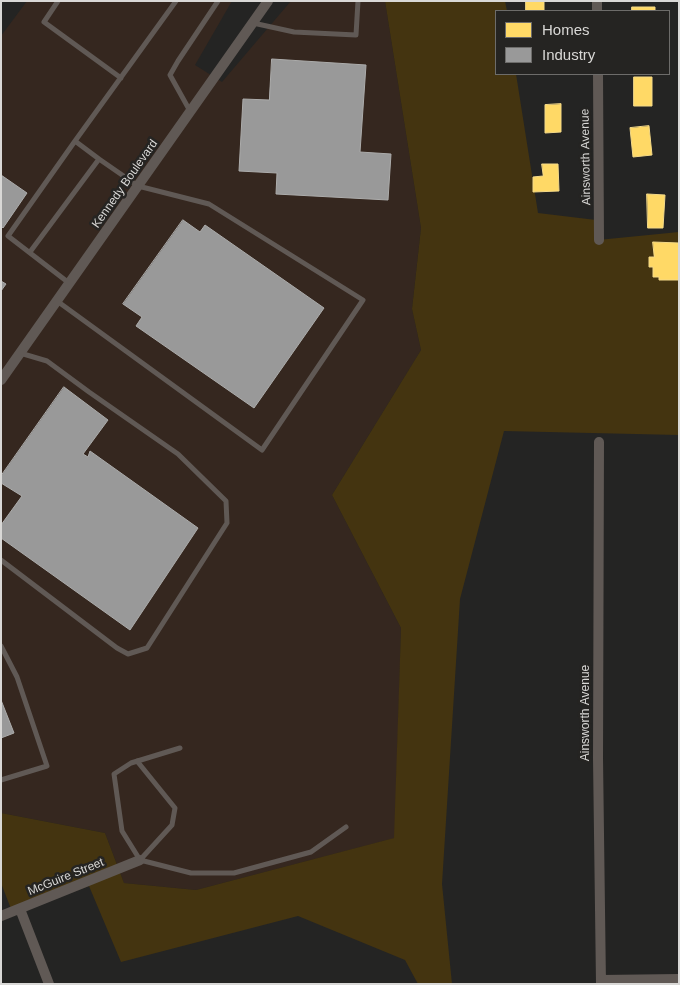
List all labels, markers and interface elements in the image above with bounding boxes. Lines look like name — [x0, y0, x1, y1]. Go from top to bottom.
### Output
legend — [495, 10, 670, 75]
text: Homes — [542, 21, 590, 38]
text: Industry — [542, 46, 595, 63]
street label: Ainsworth Avenue — [578, 109, 594, 205]
street label: Kennedy Boulevard — [89, 137, 161, 231]
street label: Ainsworth Avenue — [579, 665, 593, 761]
street label: McGuire Street — [26, 855, 106, 899]

